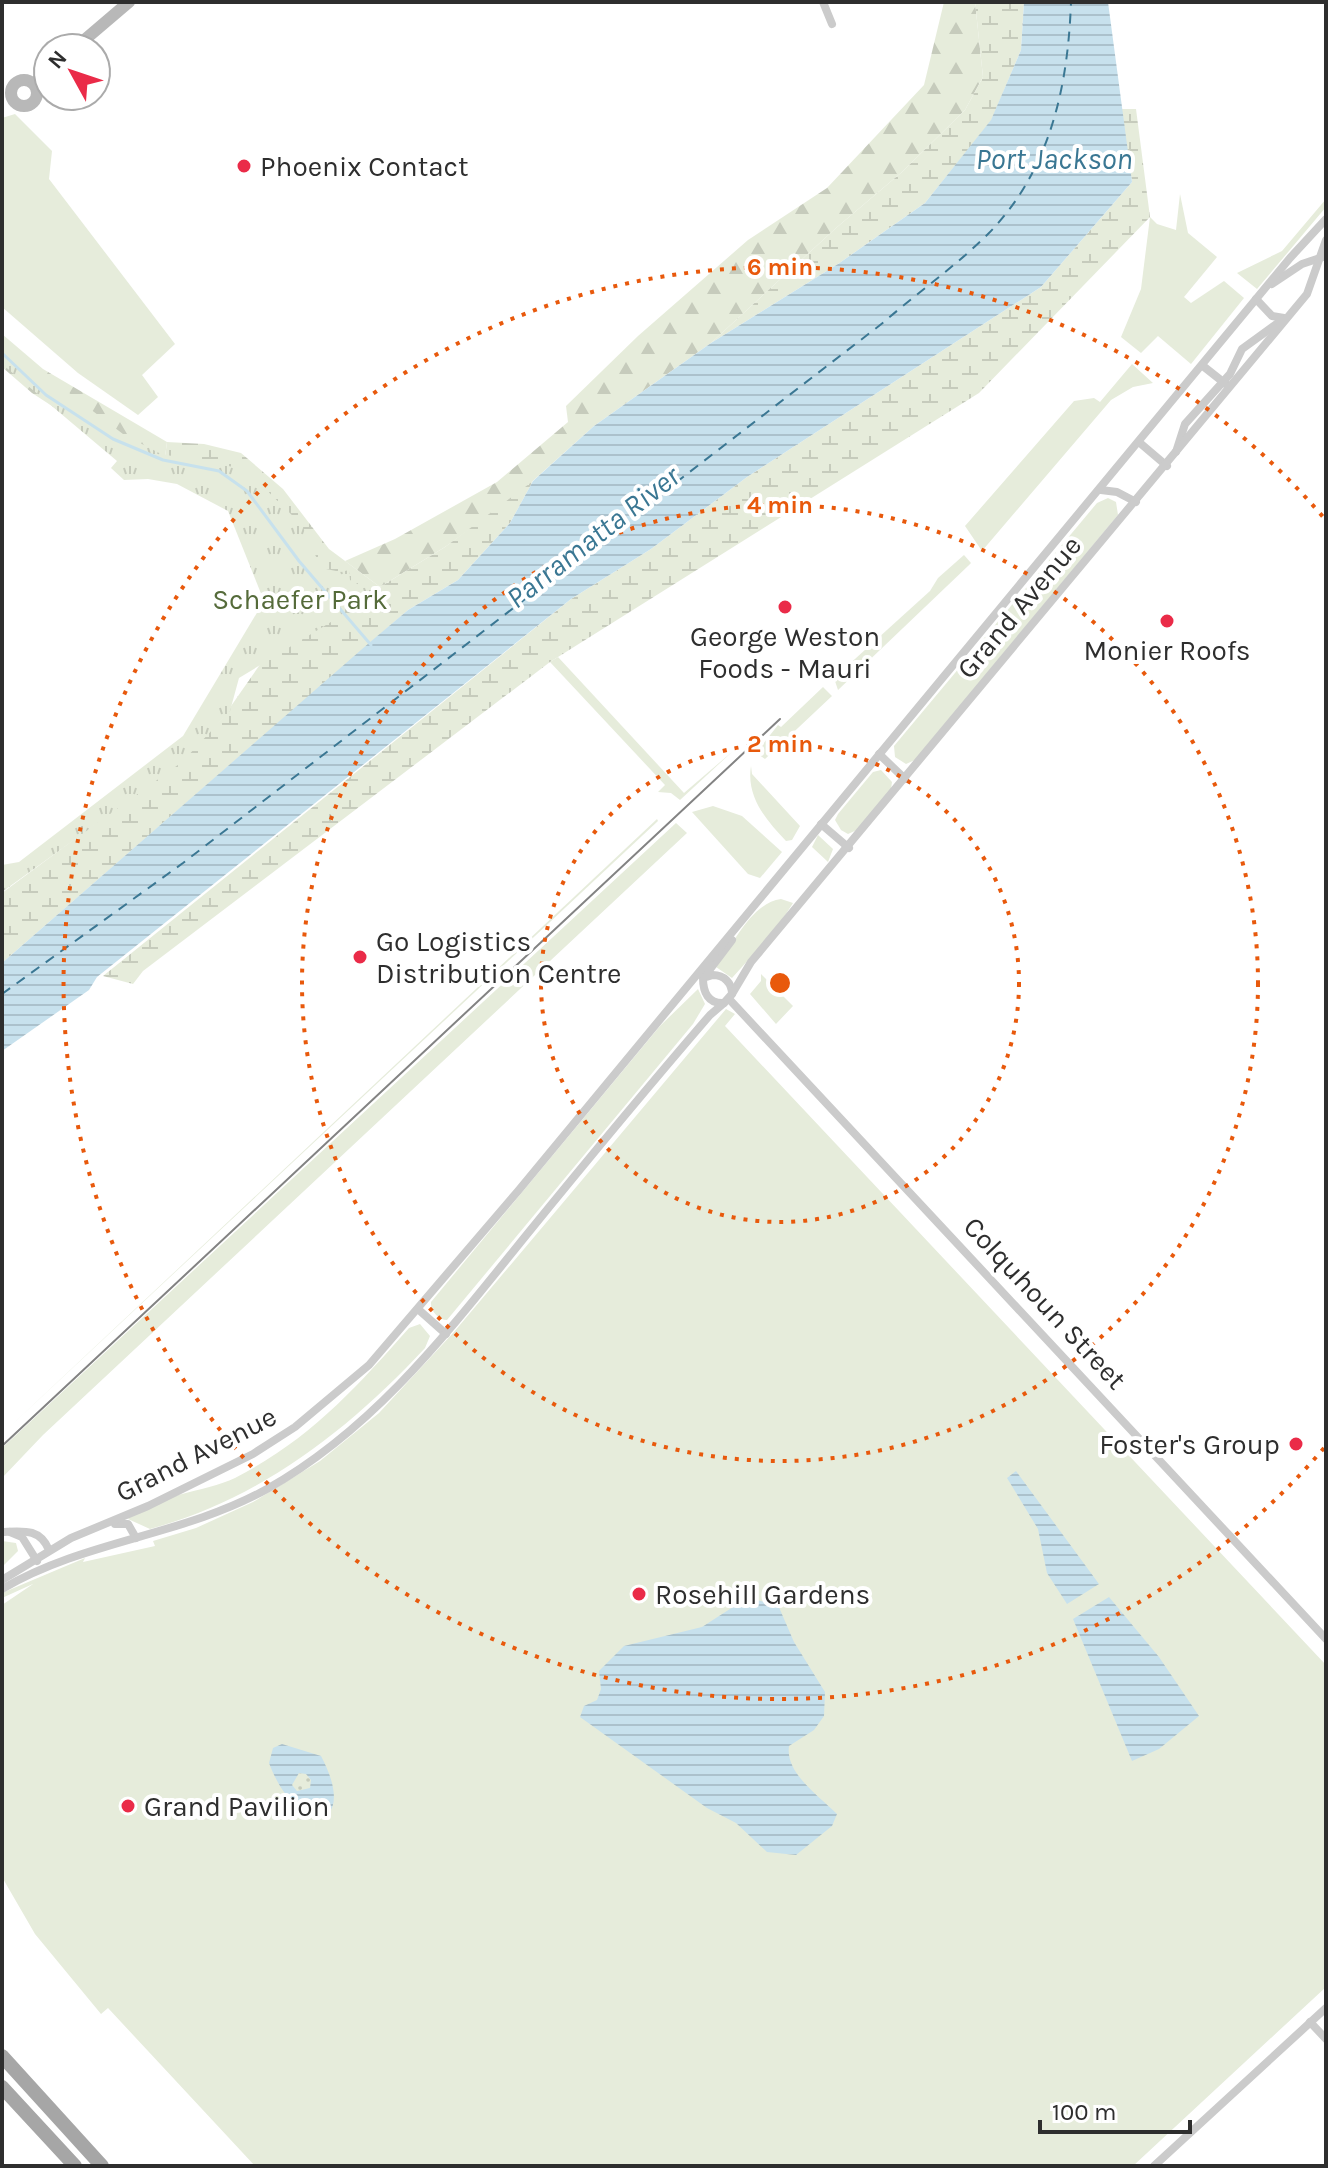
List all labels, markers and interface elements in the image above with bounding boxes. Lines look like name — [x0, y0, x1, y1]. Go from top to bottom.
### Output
north arrow — [32, 32, 112, 112]
text: N — [42, 45, 72, 74]
water label: Port Jackson — [976, 141, 1132, 177]
place label: Phoenix Contact — [260, 150, 469, 183]
marker: Phoenix Contact — [235, 157, 253, 175]
text: 6 min — [747, 253, 813, 281]
water label: Parramatta River — [499, 457, 688, 616]
text: 4 min — [747, 491, 813, 519]
street label: Grand Avenue — [950, 529, 1088, 685]
park label: Schaefer Park — [212, 583, 388, 616]
marker: George Weston Foods - Mauri — [776, 598, 794, 616]
marker: Monier Roofs — [1158, 612, 1176, 630]
place label: George Weston Foods - Mauri — [690, 620, 880, 685]
place label: Monier Roofs — [1084, 634, 1250, 667]
text: 2 min — [747, 730, 813, 758]
place label: Go Logistics Distribution Centre — [376, 925, 621, 990]
marker: Go Logistics Distribution Centre — [351, 948, 369, 966]
centre of rings — [766, 969, 794, 997]
street label: Colquhoun Street — [957, 1210, 1133, 1396]
street label: Grand Avenue — [110, 1399, 282, 1509]
place label: Foster's Group — [1099, 1428, 1280, 1461]
marker: Foster's Group — [1287, 1435, 1305, 1453]
place label: Rosehill Gardens — [655, 1578, 870, 1611]
marker: Rosehill Gardens — [630, 1585, 648, 1603]
place label: Grand Pavilion — [144, 1790, 329, 1823]
marker: Grand Pavilion — [119, 1797, 137, 1815]
scale bar — [1040, 2084, 1190, 2134]
text: 100 m — [1052, 2098, 1117, 2126]

